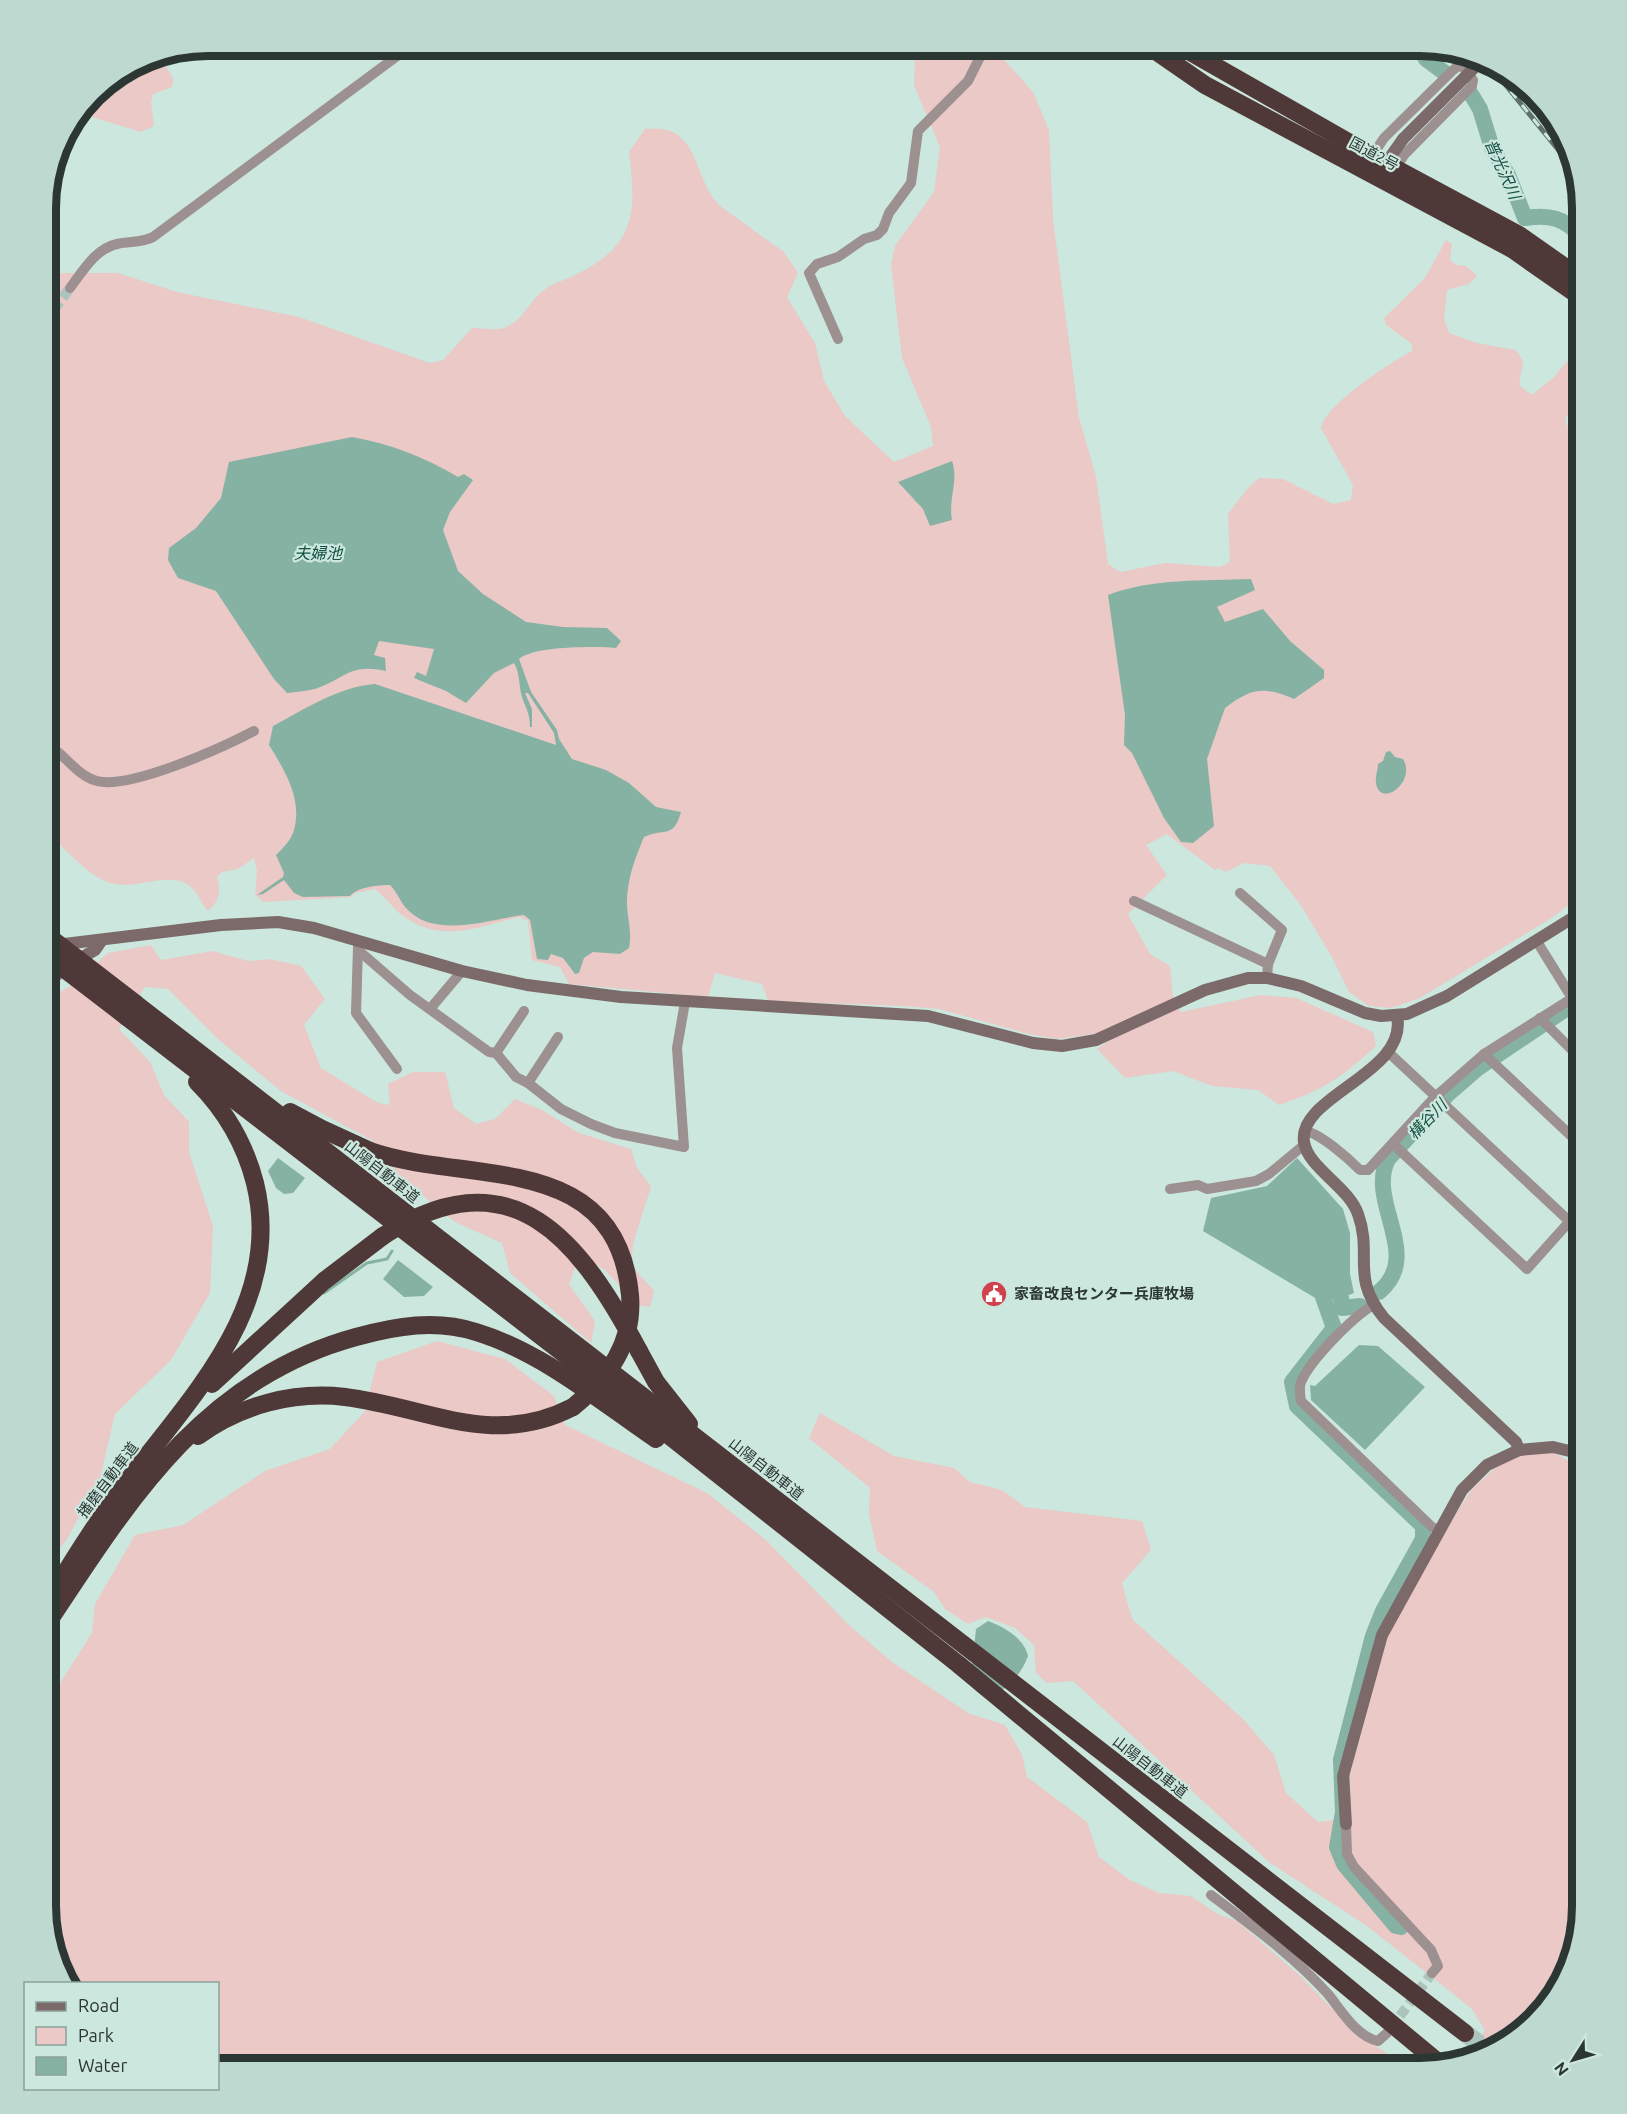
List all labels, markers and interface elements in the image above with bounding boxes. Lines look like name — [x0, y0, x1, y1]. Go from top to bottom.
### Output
street label: 国道2号 — [1347, 134, 1402, 174]
water label: 普光沢川 — [1482, 136, 1525, 204]
water label: 夫婦池 — [294, 544, 344, 562]
water label: 構谷川 — [1404, 1094, 1452, 1143]
street label: 山陽自動車道 — [342, 1137, 423, 1206]
public building icon: 家畜改良センター兵庫牧場 — [979, 1279, 1009, 1309]
place label: 家畜改良センター兵庫牧場 — [1014, 1285, 1194, 1302]
street label: 山陽自動車道 — [726, 1434, 807, 1503]
street label: 播磨自動車道 — [74, 1439, 141, 1521]
street label: 山陽自動車道 — [1110, 1732, 1191, 1801]
legend — [24, 1982, 219, 2090]
text: Road — [78, 1995, 120, 2015]
text: Park — [78, 2025, 114, 2045]
north arrow — [1543, 2030, 1603, 2090]
text: Water — [78, 2055, 128, 2075]
text: N — [1550, 2059, 1572, 2079]

